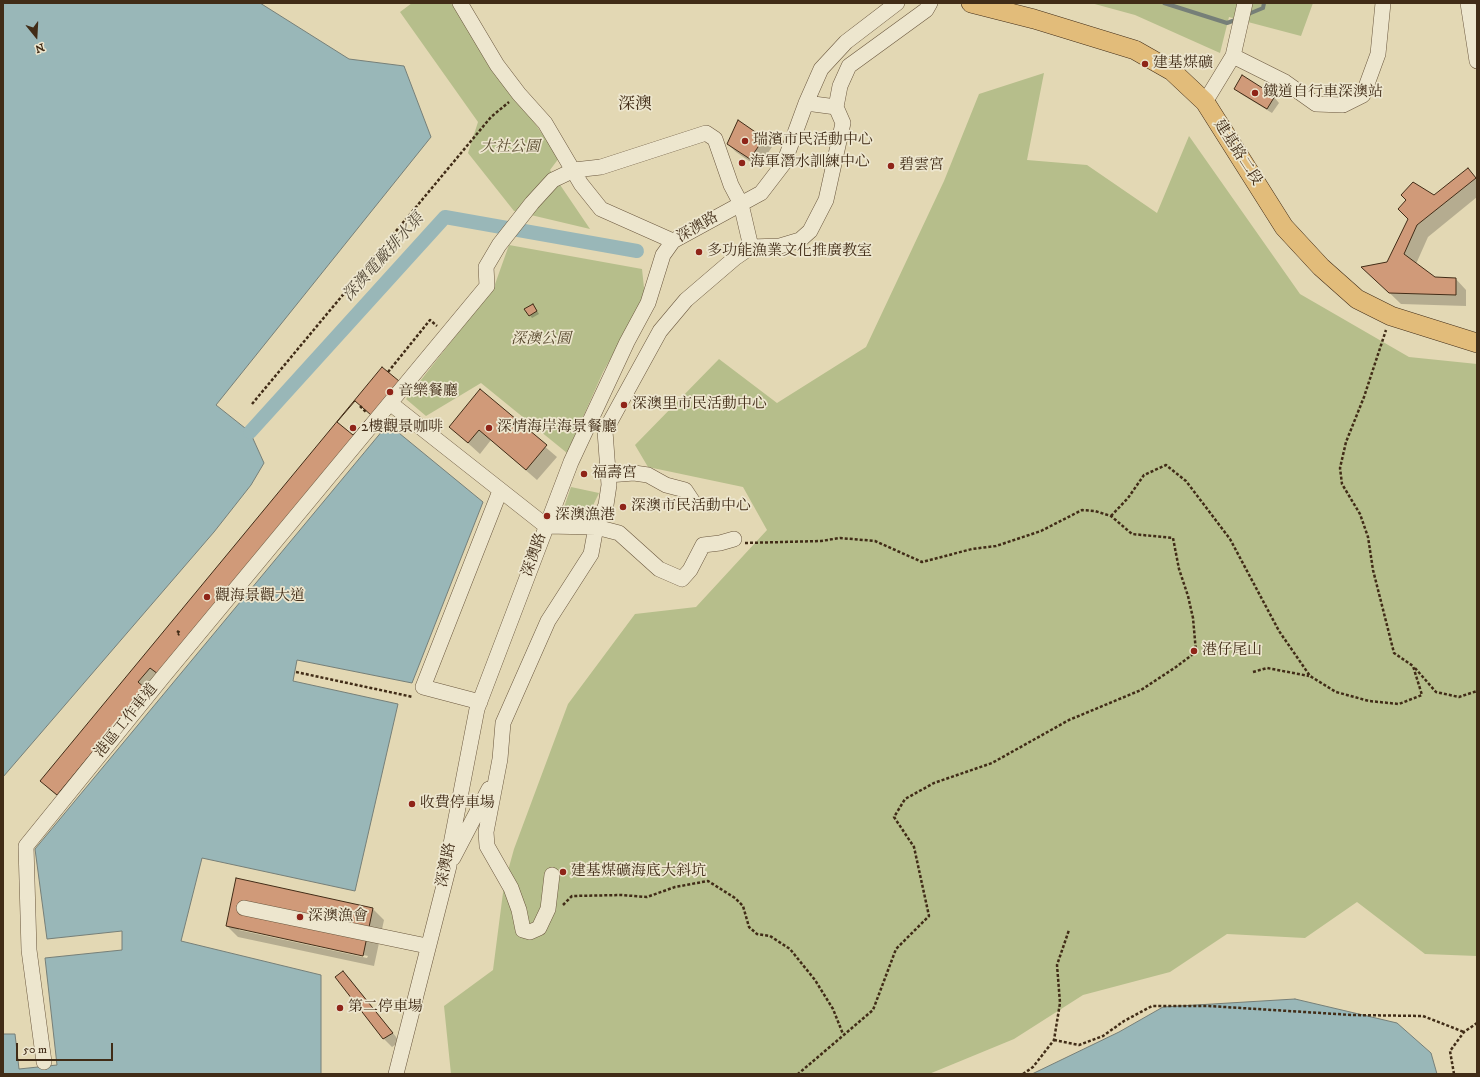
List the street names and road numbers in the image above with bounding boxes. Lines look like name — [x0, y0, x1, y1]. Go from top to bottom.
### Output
street label: 建基路二段 — [1209, 117, 1265, 189]
street label: 深澳路 — [674, 209, 722, 247]
street label: 深澳路 — [519, 531, 551, 579]
street label: 港區工作車道 — [92, 680, 162, 762]
street label: 深澳路 — [434, 841, 460, 889]

